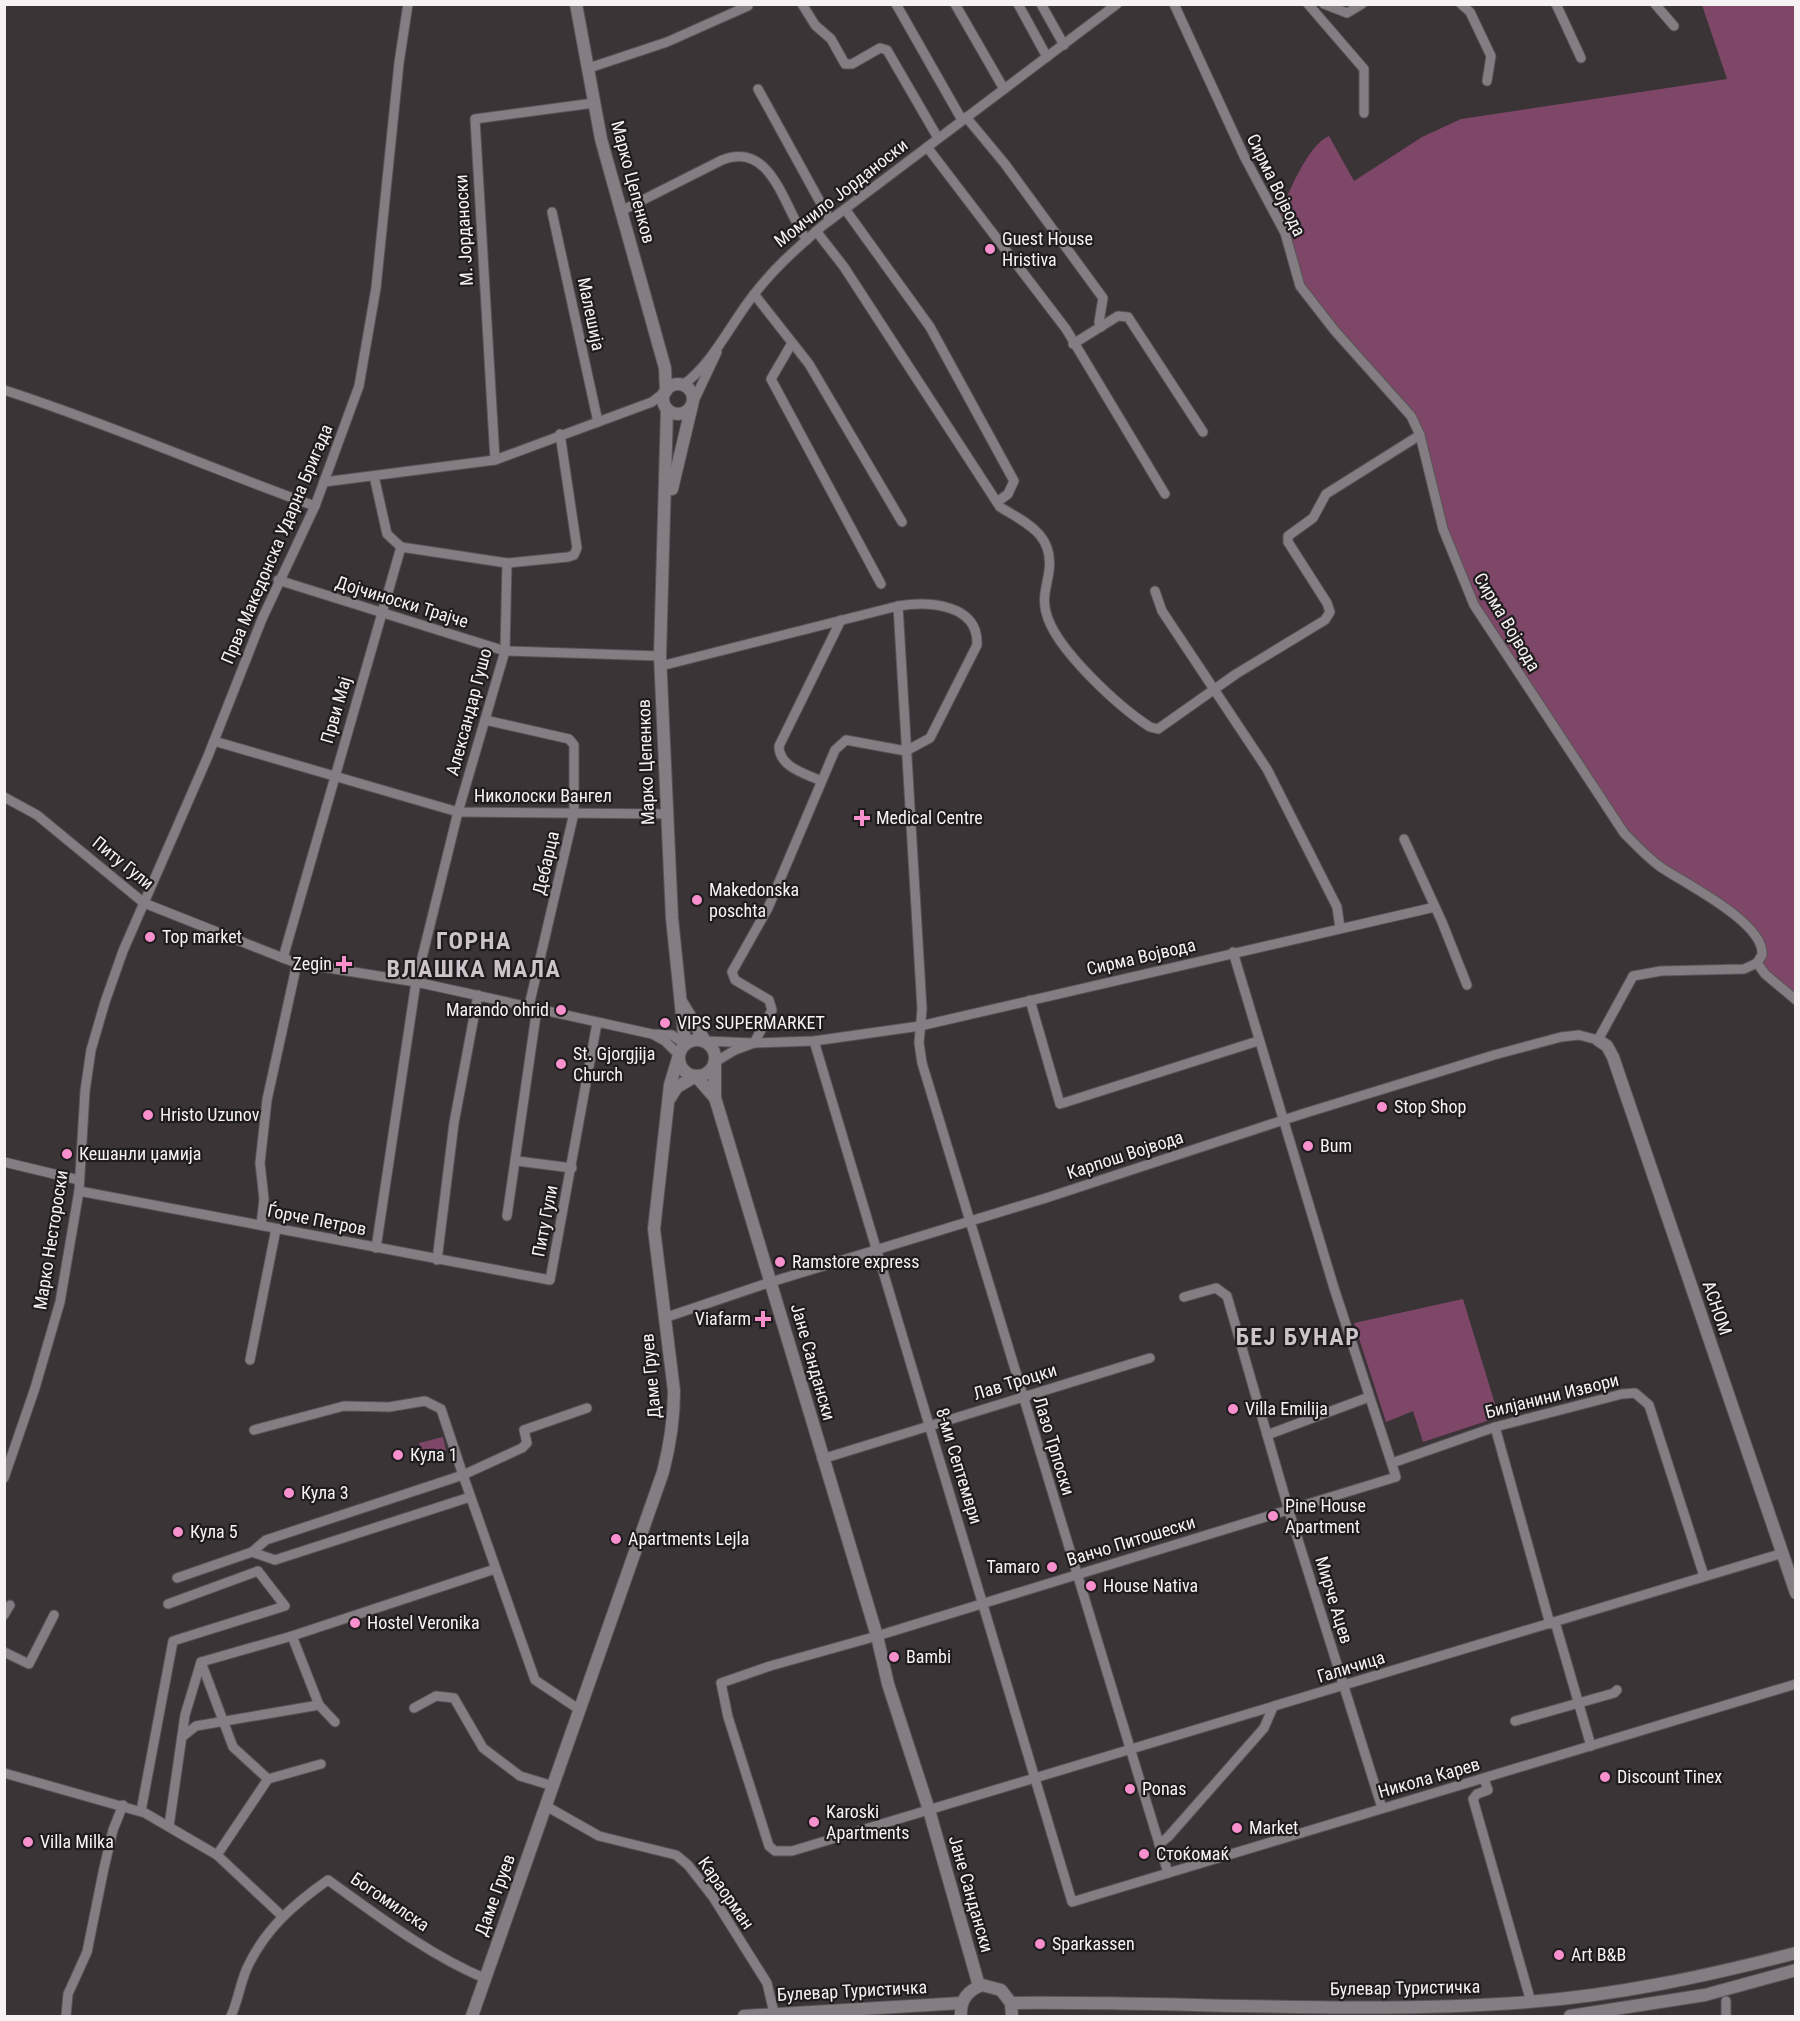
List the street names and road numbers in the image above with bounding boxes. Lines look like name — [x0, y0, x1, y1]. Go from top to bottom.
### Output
street label: Марко Цепенков — [607, 118, 660, 245]
street label: Сирма Војвода — [1243, 130, 1310, 239]
street label: Момчило Јорданоски — [770, 134, 912, 251]
street label: М. Јорданоски — [450, 174, 477, 286]
street label: Малешија — [573, 275, 609, 352]
street label: Прва Македонска Ударна Бригада — [216, 421, 337, 667]
street label: Сирма Војвода — [1470, 569, 1545, 675]
street label: Дојчиноски Трајче — [333, 571, 471, 632]
street label: Александар Гушо — [441, 646, 496, 778]
street label: Први Мај — [316, 674, 355, 746]
street label: Марко Цепенков — [633, 699, 658, 825]
street label: Николоски Вангел — [474, 785, 612, 806]
street label: Дебарца — [528, 829, 563, 897]
street label: Питу Гули — [88, 832, 158, 894]
street label: Сирма Војвода — [1084, 934, 1197, 979]
street label: Карпош Војвода — [1064, 1126, 1186, 1183]
street label: Марко Нестороски — [29, 1169, 72, 1311]
street label: Питу Гули — [527, 1183, 562, 1259]
street label: Ѓорче Петров — [266, 1200, 368, 1239]
street label: АСНОМ — [1698, 1278, 1737, 1338]
street label: Јане Сандански — [787, 1301, 840, 1423]
street label: Даме Груев — [636, 1333, 665, 1419]
street label: Лав Троцки — [971, 1359, 1059, 1404]
street label: Билјанини Извори — [1483, 1369, 1621, 1422]
street label: Лазо Трпоски — [1029, 1394, 1079, 1498]
street label: 8-ми Септември — [932, 1405, 987, 1526]
street label: Ванчо Питошески — [1064, 1511, 1198, 1570]
street label: Мирче Ацев — [1311, 1554, 1358, 1646]
street label: Галичица — [1314, 1646, 1387, 1687]
street label: Никола Карев — [1376, 1753, 1482, 1802]
street label: Јане Сандански — [945, 1833, 998, 1955]
street label: Даме Груев — [470, 1851, 519, 1939]
street label: Караорман — [694, 1852, 759, 1933]
street label: Богомилска — [347, 1868, 433, 1935]
street label: Булевар Туристичка — [776, 1976, 928, 2005]
street label: Булевар Туристичка — [1330, 1976, 1480, 1999]

